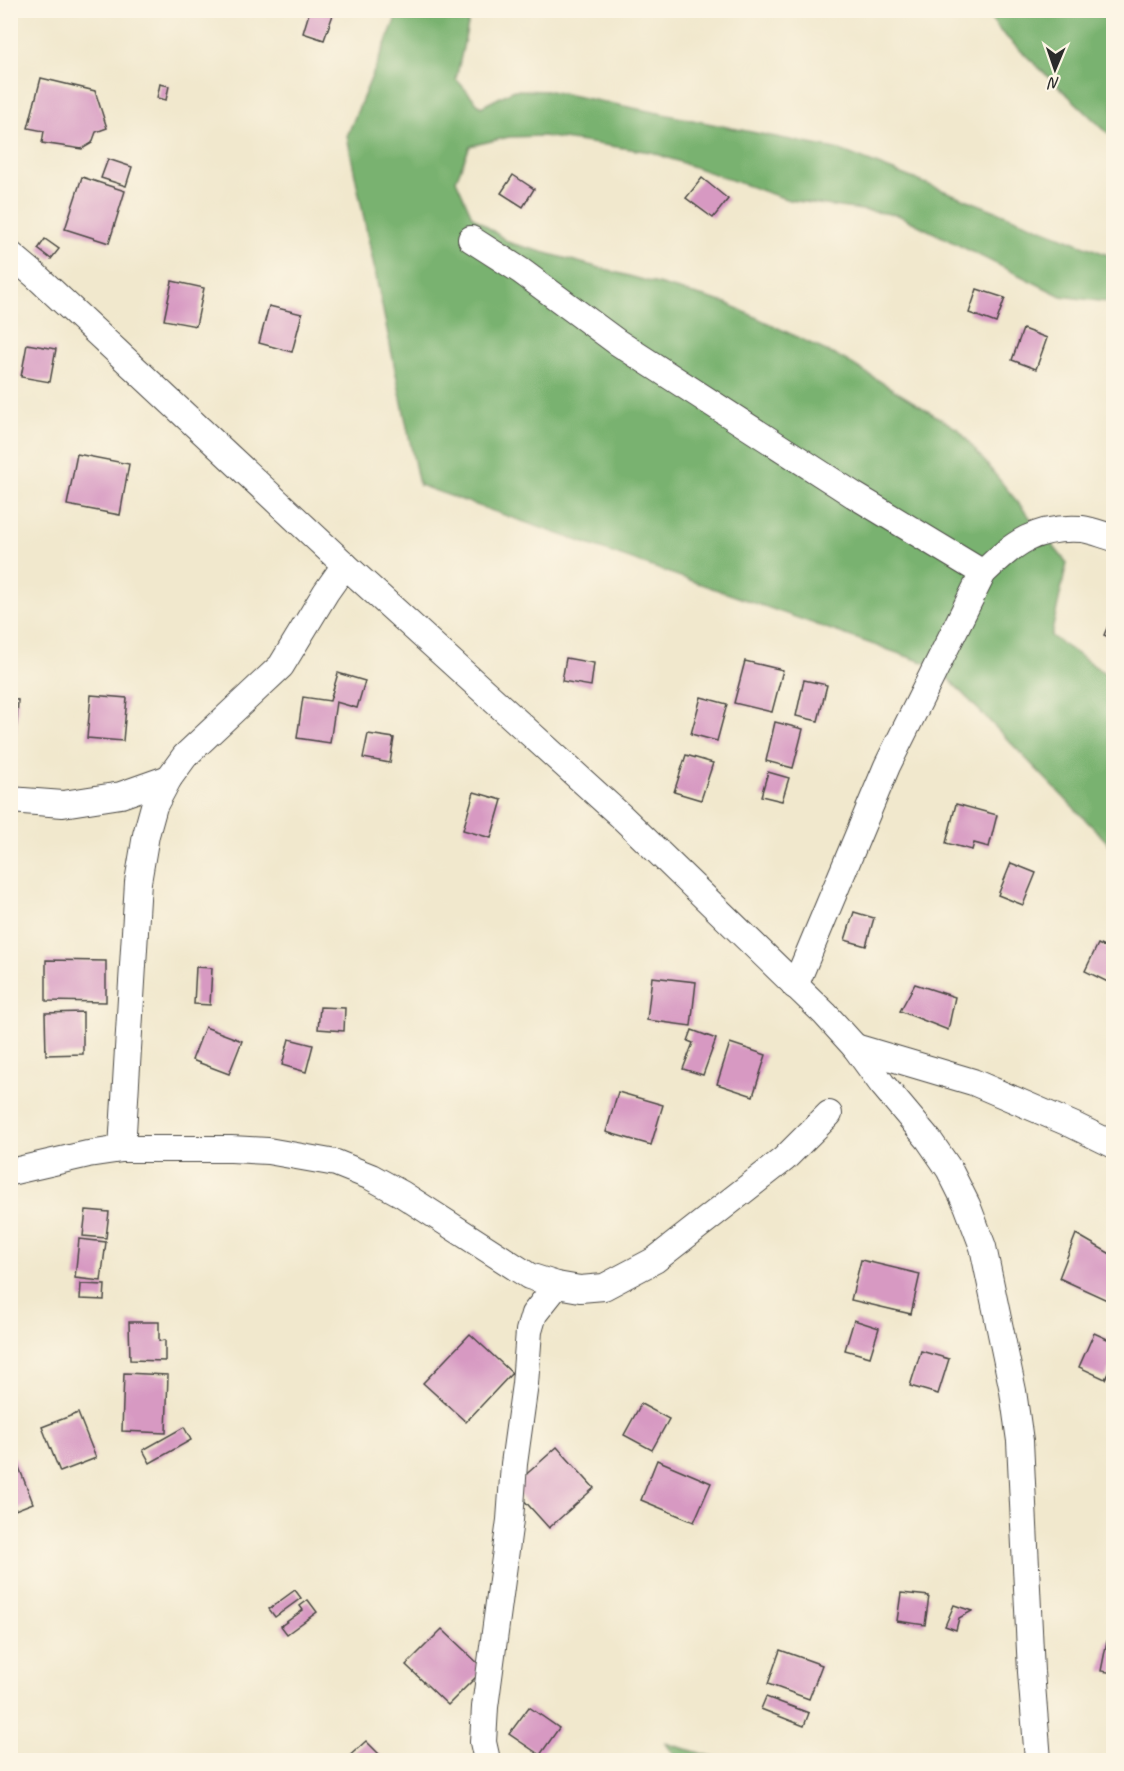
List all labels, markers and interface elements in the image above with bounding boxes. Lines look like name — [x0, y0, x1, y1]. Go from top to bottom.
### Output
north arrow — [1025, 39, 1085, 99]
text: N — [1046, 73, 1060, 93]

